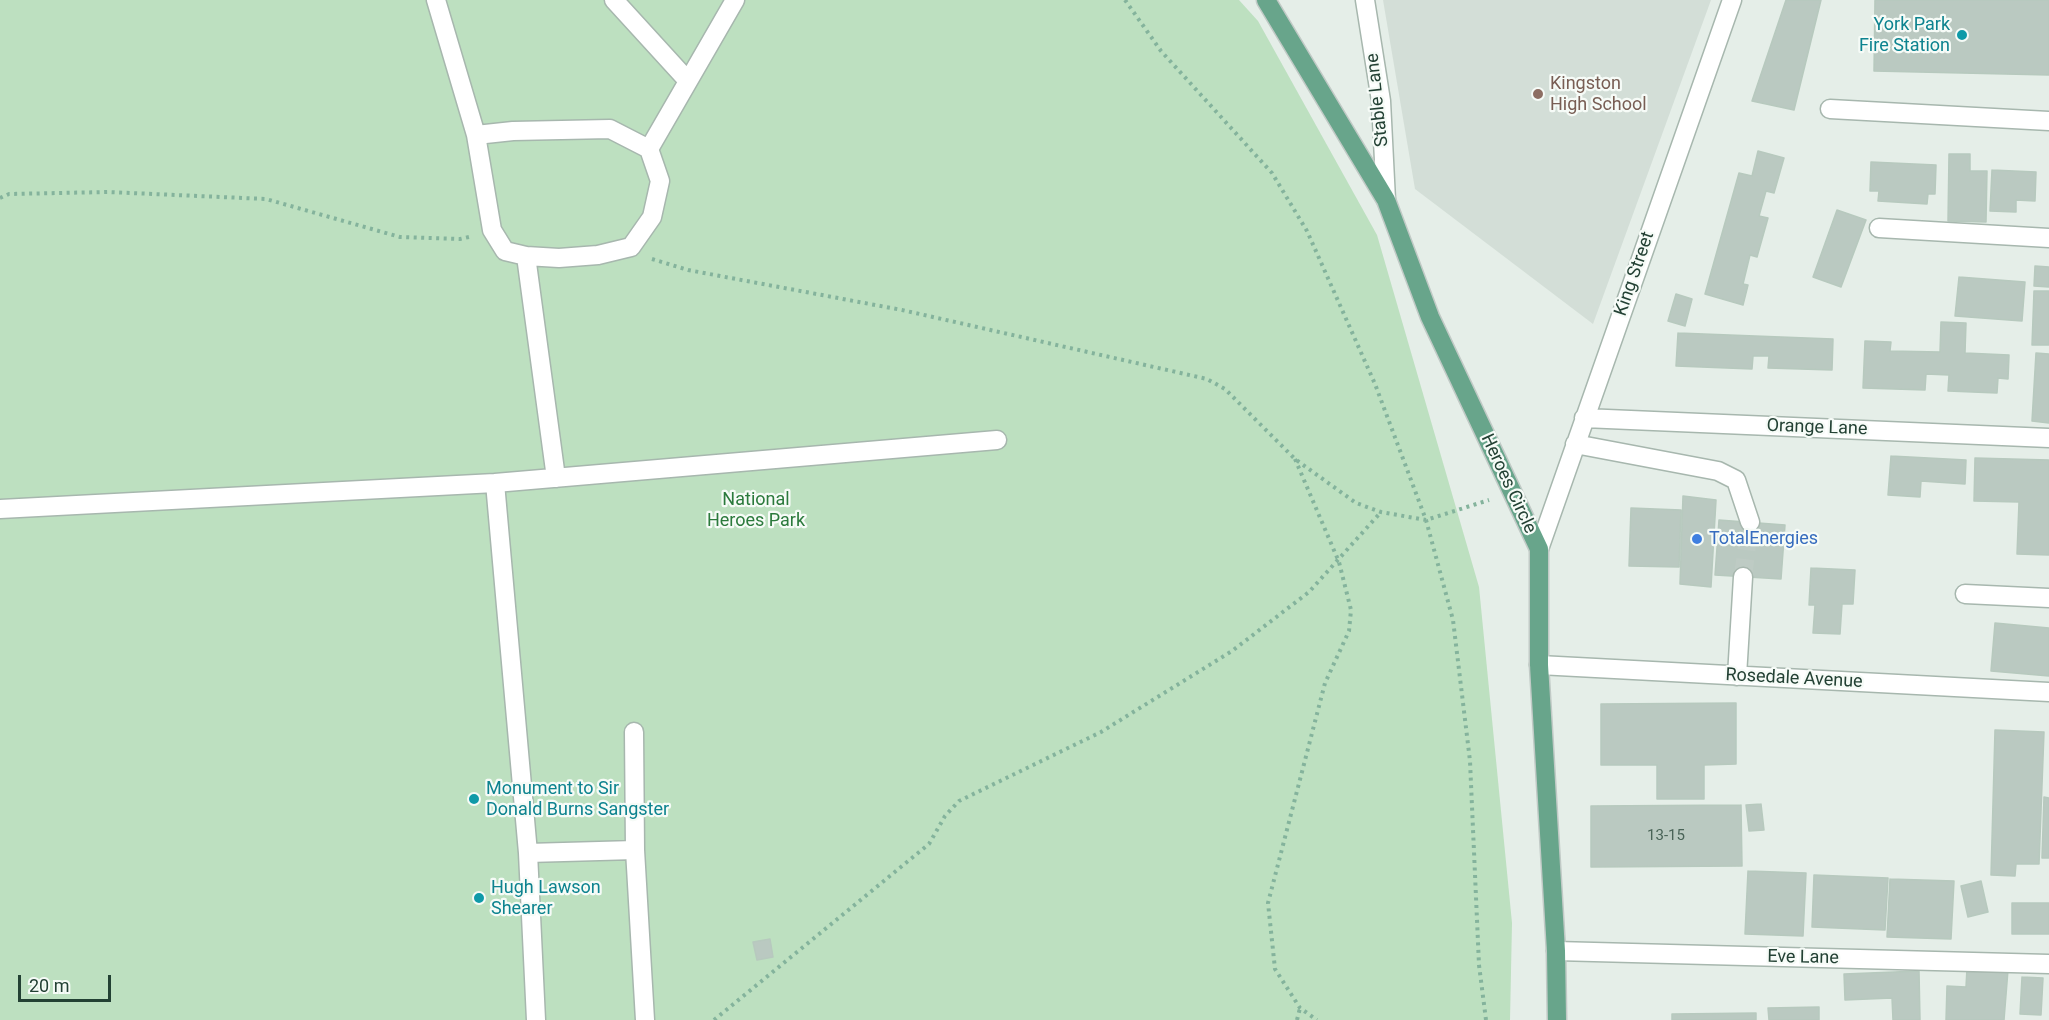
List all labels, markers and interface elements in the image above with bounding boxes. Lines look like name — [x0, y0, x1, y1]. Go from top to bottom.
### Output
place label: York Park Fire Station — [1859, 14, 1950, 57]
marker: York Park Fire Station — [1955, 28, 1969, 42]
street label: Stable Lane — [1362, 52, 1394, 148]
place label: Kingston High School — [1550, 73, 1647, 116]
marker: Kingston High School — [1531, 87, 1545, 101]
street label: King Street — [1611, 229, 1659, 319]
street label: Orange Lane — [1766, 415, 1868, 441]
street label: Heroes Circle — [1476, 431, 1540, 537]
park label: National Heroes Park — [707, 489, 805, 532]
place label: TotalEnergies — [1709, 528, 1818, 550]
marker: TotalEnergies — [1690, 532, 1704, 546]
street label: Rosedale Avenue — [1725, 665, 1863, 693]
place label: Monument to Sir Donald Burns Sangster — [486, 778, 669, 820]
marker: Monument to Sir Donald Burns Sangster — [467, 792, 481, 806]
house number: 13-15 — [1647, 827, 1685, 845]
place label: Hugh Lawson Shearer — [491, 877, 601, 920]
marker: Hugh Lawson Shearer — [472, 891, 486, 905]
street label: Eve Lane — [1767, 947, 1839, 969]
scale bar — [21, 963, 114, 1001]
text: 20 m — [29, 975, 69, 996]

